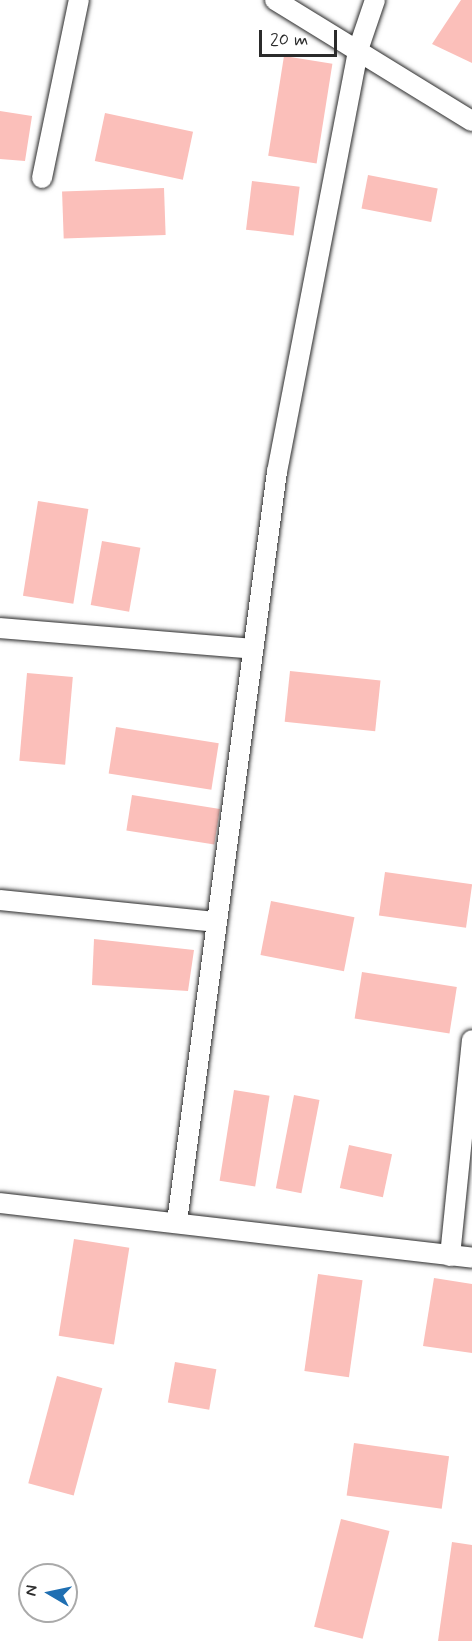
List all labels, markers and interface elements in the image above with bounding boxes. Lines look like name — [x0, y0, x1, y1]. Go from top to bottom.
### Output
scale bar — [262, 18, 340, 56]
text: 20 m — [270, 28, 308, 52]
north arrow — [18, 1563, 78, 1623]
text: N — [20, 1584, 43, 1597]

